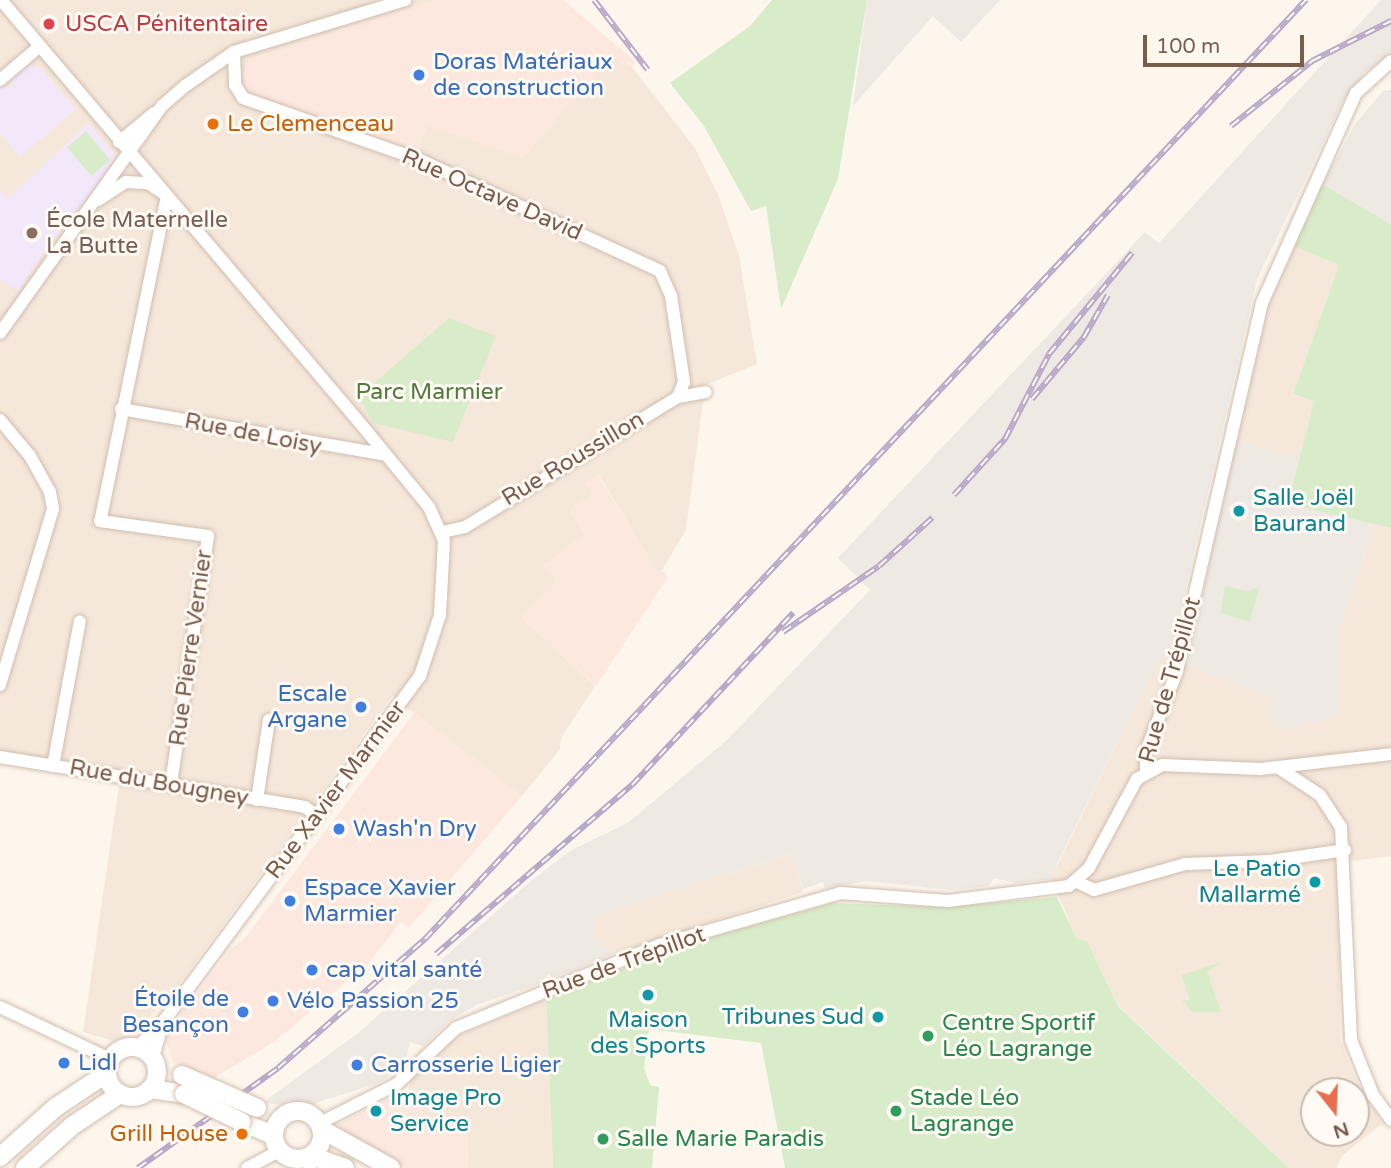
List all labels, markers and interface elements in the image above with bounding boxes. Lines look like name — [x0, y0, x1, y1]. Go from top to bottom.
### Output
place label: USCA Pénitentaire — [65, 10, 268, 38]
marker: USCA Pénitentaire — [39, 14, 59, 34]
scale bar — [1146, 21, 1307, 65]
text: 100 m — [1156, 34, 1220, 59]
place label: Doras Matériaux de construction — [433, 48, 613, 102]
marker: Doras Matériaux de construction — [411, 67, 427, 83]
place label: Le Clemenceau — [227, 110, 394, 138]
marker: Le Clemenceau — [205, 116, 221, 132]
street label: Rue Octave David — [397, 143, 587, 247]
place label: École Maternelle La Butte — [46, 206, 228, 260]
marker: École Maternelle La Butte — [24, 225, 40, 241]
park label: Parc Marmier — [355, 378, 503, 406]
street label: Rue Roussillon — [497, 406, 649, 512]
street label: Rue de Loisy — [182, 407, 324, 461]
place label: Salle Joël Baurand — [1253, 484, 1354, 538]
marker: Salle Joël Baurand — [1231, 503, 1247, 519]
street label: Rue Pierre Vernier — [164, 548, 218, 748]
street label: Rue de Trépillot — [1133, 594, 1207, 766]
place label: Escale Argane — [267, 680, 347, 734]
street label: Rue Xavier Marmier — [260, 696, 412, 884]
marker: Escale Argane — [353, 699, 369, 715]
street label: Rue du Bougney — [67, 754, 251, 812]
place label: Wash'n Dry — [353, 815, 477, 843]
marker: Wash'n Dry — [331, 821, 347, 837]
place label: Le Patio Mallarmé — [1199, 855, 1301, 909]
place label: Espace Xavier Marmier — [304, 874, 456, 928]
marker: Le Patio Mallarmé — [1307, 874, 1323, 890]
marker: Espace Xavier Marmier — [282, 893, 298, 909]
street label: Rue de Trépillot — [539, 921, 709, 1005]
place label: cap vital santé — [326, 956, 482, 984]
marker: cap vital santé — [304, 962, 320, 978]
place label: Étoile de Besançon — [122, 985, 229, 1039]
place label: Vélo Passion 25 — [287, 987, 459, 1015]
marker: Maison des Sports — [640, 987, 656, 1003]
marker: Vélo Passion 25 — [265, 993, 281, 1009]
place label: Tribunes Sud — [722, 1003, 864, 1031]
marker: Étoile de Besançon — [235, 1004, 251, 1020]
place label: Maison des Sports — [590, 1006, 706, 1060]
marker: Tribunes Sud — [870, 1009, 886, 1025]
place label: Centre Sportif Léo Lagrange — [942, 1009, 1095, 1063]
marker: Centre Sportif Léo Lagrange — [920, 1028, 936, 1044]
place label: Lidl — [78, 1049, 117, 1077]
place label: Carrosserie Ligier — [371, 1051, 561, 1079]
marker: Lidl — [56, 1055, 72, 1071]
marker: Carrosserie Ligier — [349, 1057, 365, 1073]
north arrow — [1300, 1077, 1370, 1147]
place label: Image Pro Service — [390, 1084, 502, 1138]
place label: Stade Léo Lagrange — [910, 1084, 1019, 1138]
marker: Image Pro Service — [368, 1103, 384, 1119]
marker: Stade Léo Lagrange — [888, 1103, 904, 1119]
text: N — [1330, 1117, 1352, 1143]
place label: Grill House — [110, 1120, 228, 1148]
place label: Salle Marie Paradis — [617, 1125, 824, 1153]
marker: Grill House — [234, 1126, 250, 1142]
marker: Salle Marie Paradis — [595, 1131, 611, 1147]

